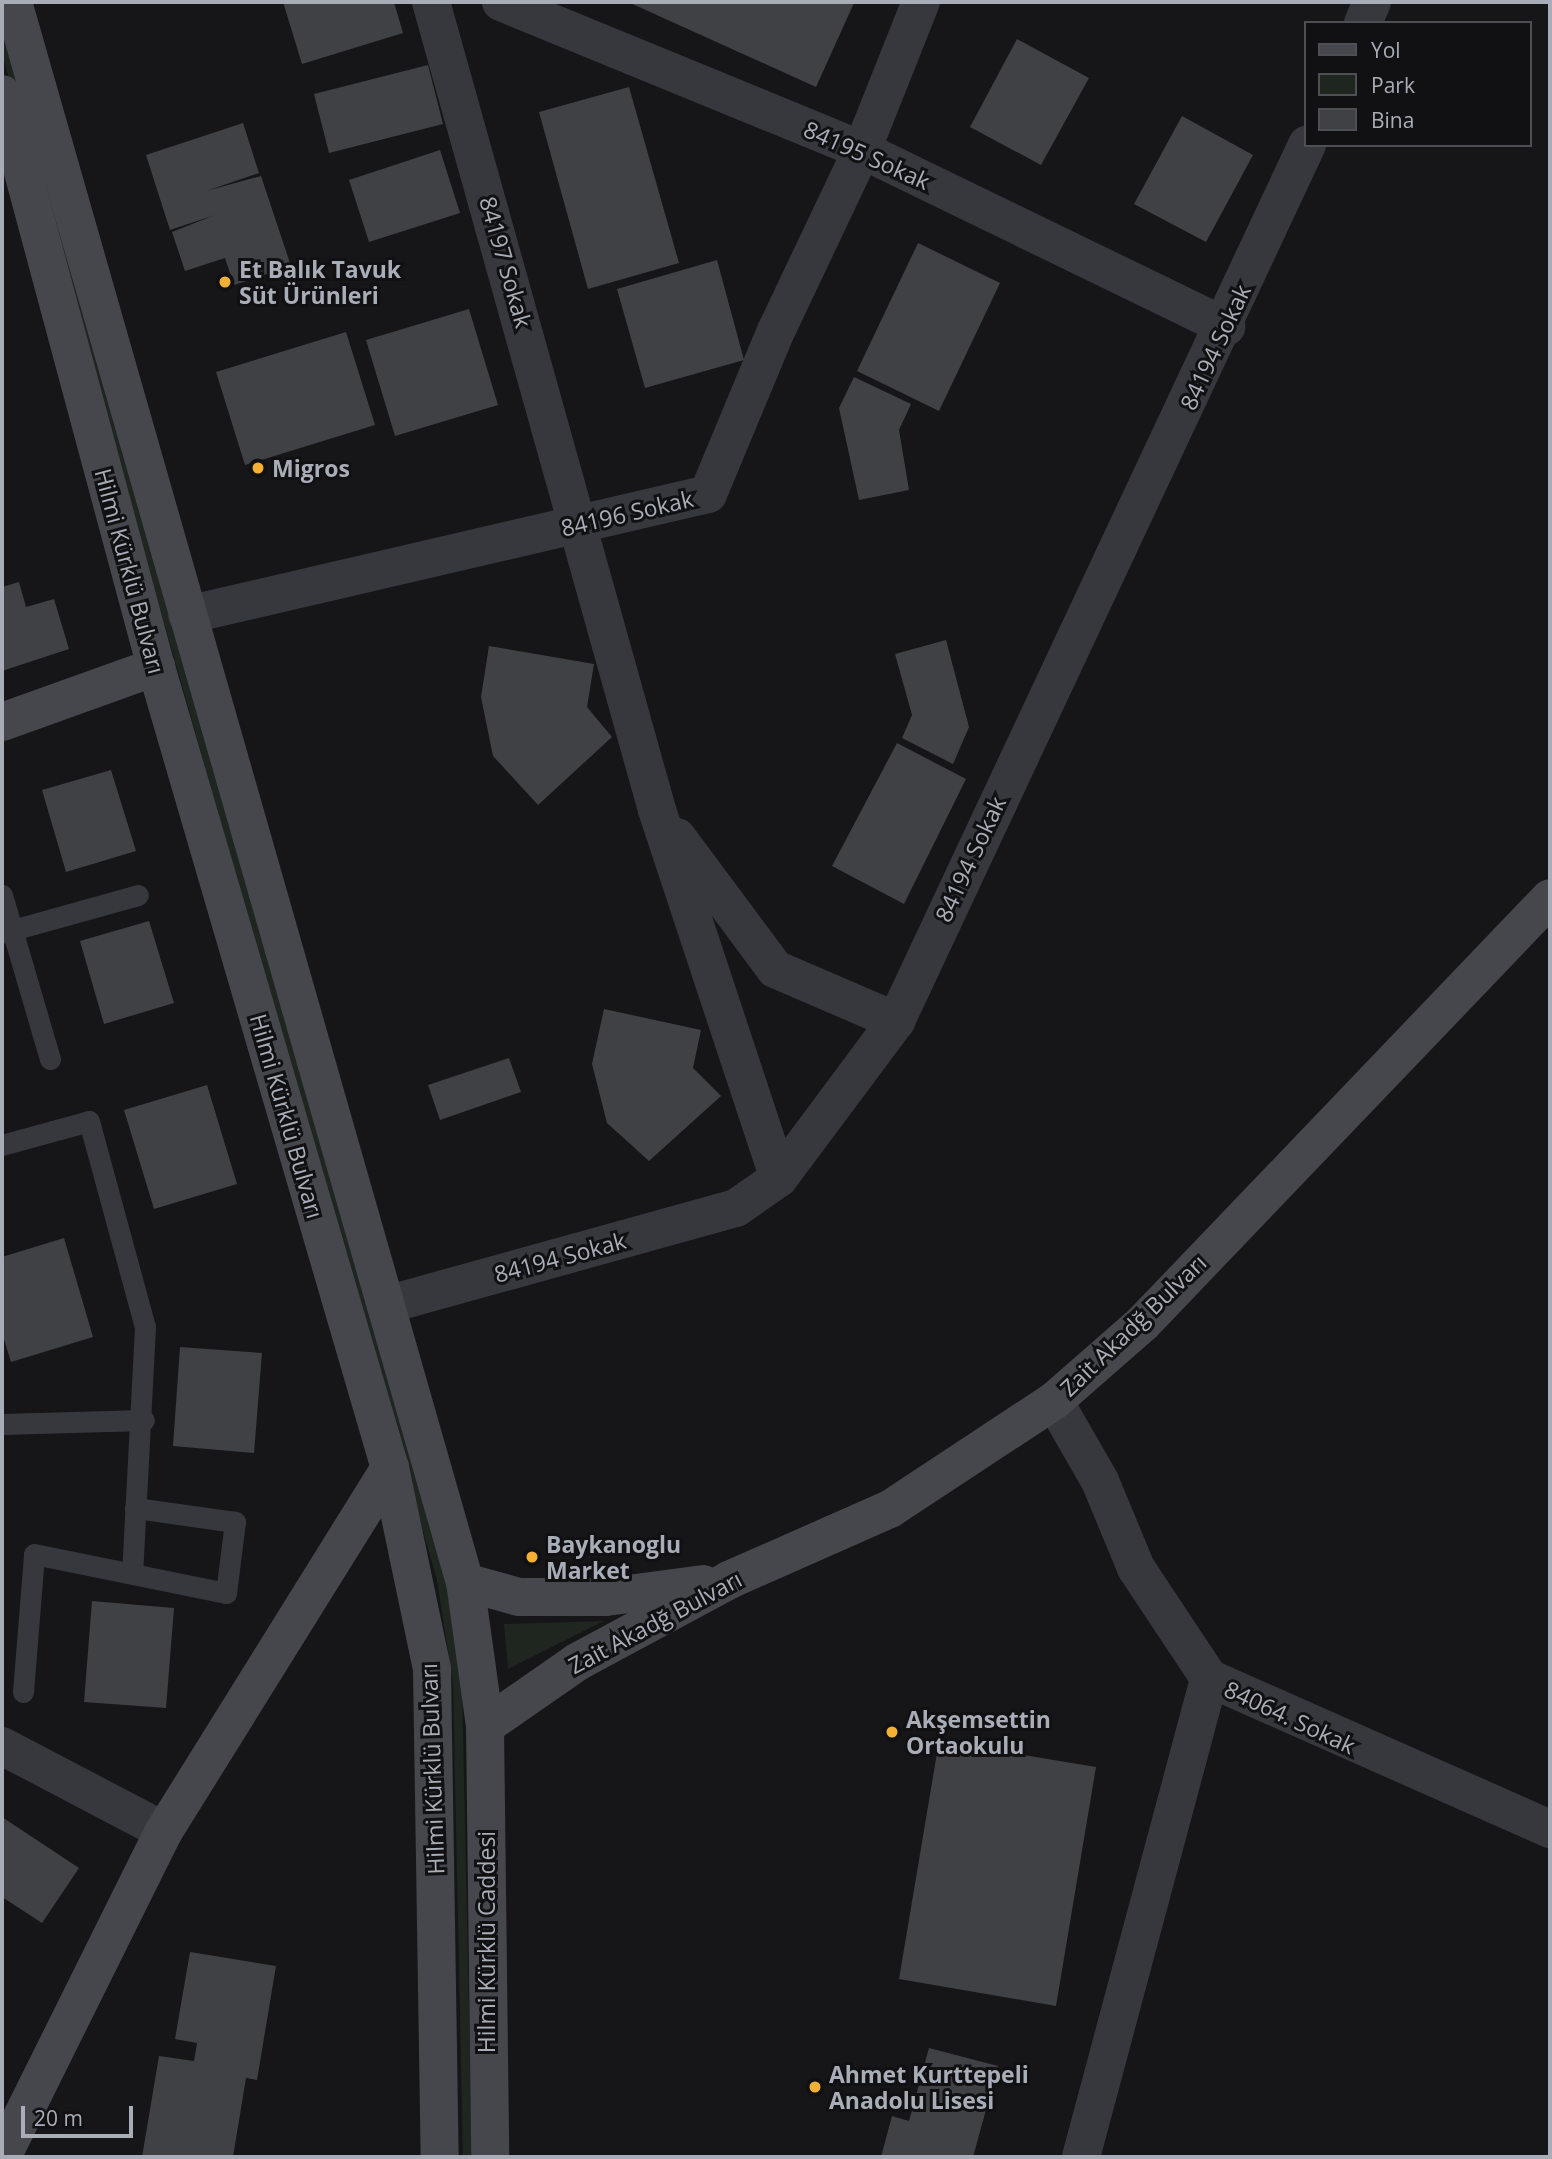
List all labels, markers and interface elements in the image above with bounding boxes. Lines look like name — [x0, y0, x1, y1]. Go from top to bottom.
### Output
legend — [1304, 21, 1531, 147]
text: Yol — [1371, 36, 1401, 64]
text: Park — [1371, 71, 1415, 99]
text: Bina — [1371, 106, 1414, 134]
street label: 84195 Sokak — [800, 115, 934, 195]
street label: 84197 Sokak — [474, 193, 538, 331]
place label: Et Balık Tavuk Süt Ürünleri — [239, 255, 401, 309]
marker: Et Balık Tavuk Süt Ürünleri — [217, 274, 233, 290]
street label: 84194 Sokak — [1174, 280, 1256, 414]
place label: Migros — [272, 454, 350, 482]
marker: Migros — [250, 460, 266, 476]
street label: Hilmi Kürklü Bulvarı — [89, 465, 171, 677]
street label: 84196 Sokak — [558, 484, 696, 542]
street label: 84194 Sokak — [929, 792, 1011, 926]
street label: Hilmi Kürklü Bulvarı — [245, 1011, 329, 1221]
street label: 84194 Sokak — [491, 1226, 629, 1288]
street label: Zait Akadğ Bulvarı — [1054, 1248, 1212, 1402]
place label: Baykanoglu Market — [546, 1530, 681, 1584]
marker: Baykanoglu Market — [524, 1549, 540, 1565]
street label: Zait Akadğ Bulvarı — [564, 1565, 746, 1679]
street label: Hilmi Kürklü Bulvarı — [415, 1663, 449, 1875]
street label: 84064. Sokak — [1220, 1675, 1360, 1759]
place label: Akşemsettin Ortaokulu — [906, 1705, 1051, 1759]
marker: Akşemsettin Ortaokulu — [884, 1724, 900, 1740]
street label: Hilmi Kürklü Caddesi — [472, 1831, 500, 2053]
place label: Ahmet Kurttepeli Anadolu Lisesi — [829, 2060, 1029, 2114]
marker: Ahmet Kurttepeli Anadolu Lisesi — [807, 2079, 823, 2095]
scale bar — [24, 2092, 136, 2136]
text: 20 m — [34, 2104, 83, 2132]

